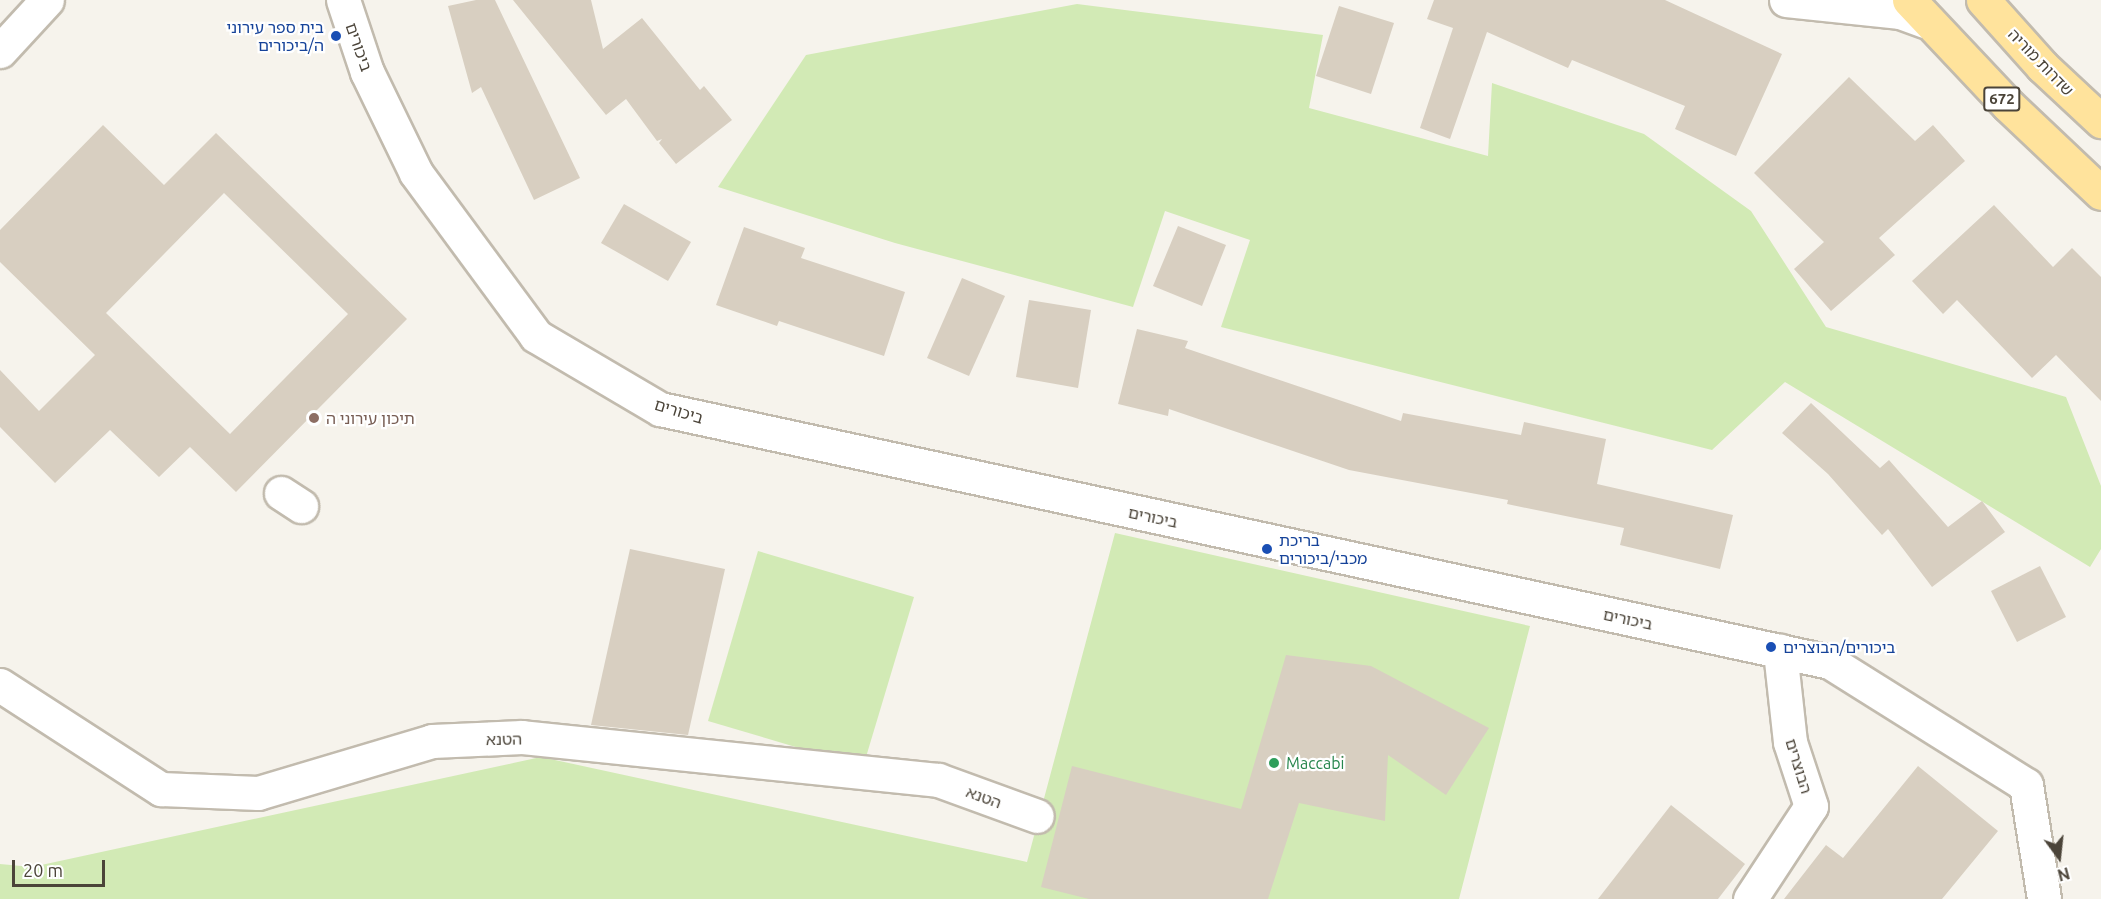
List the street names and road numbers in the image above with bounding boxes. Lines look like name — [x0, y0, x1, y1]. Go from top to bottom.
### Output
street label: ביכורים — [342, 20, 376, 74]
street label: שדרות מוריה — [2004, 25, 2078, 99]
road number: 672 — [1982, 87, 2022, 111]
street label: ביכורים — [652, 394, 706, 428]
street label: ביכורים — [1126, 502, 1180, 532]
street label: ביכורים — [1601, 604, 1655, 634]
street label: הטנא — [486, 729, 522, 749]
street label: הבוצרים — [1782, 736, 1816, 796]
street label: הטנא — [964, 782, 1004, 812]

